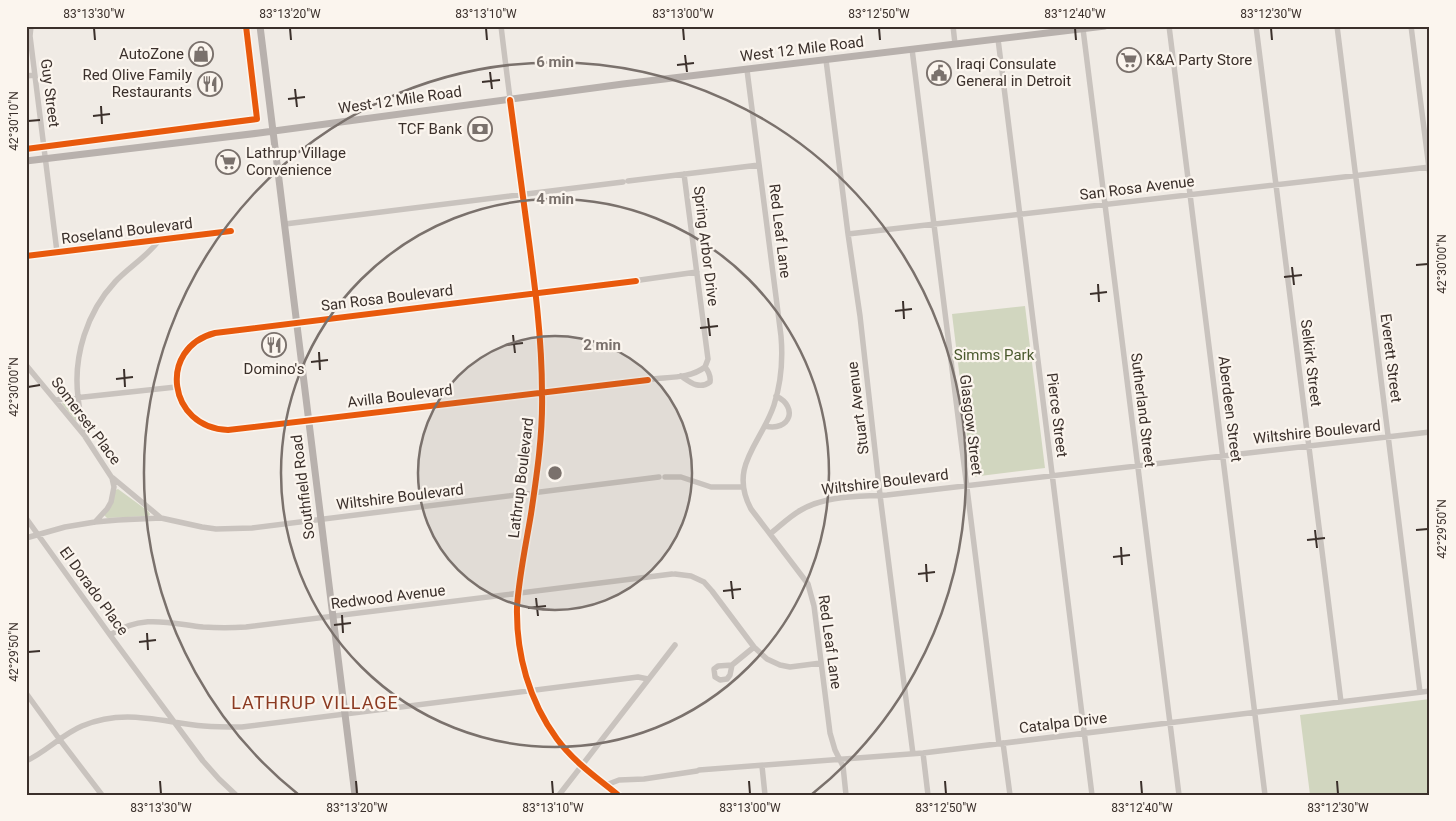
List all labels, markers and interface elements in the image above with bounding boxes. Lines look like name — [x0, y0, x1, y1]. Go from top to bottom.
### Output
text: 83°13'30"W — [63, 7, 125, 21]
text: 83°13'20"W — [259, 7, 321, 21]
text: 83°13'10"W — [455, 7, 517, 21]
text: 83°13'00"W — [652, 7, 714, 21]
text: 83°12'50"W — [848, 7, 910, 21]
text: 83°12'40"W — [1044, 7, 1106, 21]
text: 83°12'30"W — [1240, 7, 1302, 21]
street label: West 12 Mile Road — [739, 32, 865, 66]
shop icon: AutoZone — [188, 41, 214, 67]
place label: AutoZone — [119, 45, 184, 63]
supermarket icon: K&A Party Store — [1116, 47, 1142, 73]
place label: K&A Party Store — [1146, 51, 1252, 69]
text: 6 min — [536, 53, 574, 71]
place label: Iraqi Consulate General in Detroit — [956, 55, 1071, 90]
street label: Guy Street — [37, 58, 63, 128]
public building icon: Iraqi Consulate General in Detroit — [926, 60, 952, 86]
place label: Red Olive Family Restaurants — [82, 66, 192, 101]
restaurant icon: Red Olive Family Restaurants — [197, 71, 223, 97]
street label: West 12 Mile Road — [337, 82, 463, 118]
text: 42°30'10"N — [7, 91, 21, 151]
bank icon: TCF Bank — [467, 116, 493, 142]
place label: TCF Bank — [398, 120, 462, 138]
place label: Lathrup Village Convenience — [246, 144, 346, 179]
supermarket icon: Lathrup Village Convenience — [215, 149, 241, 175]
street label: San Rosa Avenue — [1079, 172, 1195, 204]
street label: Red Leaf Lane — [765, 183, 795, 279]
street label: Spring Arbor Drive — [690, 185, 722, 307]
text: 4 min — [536, 190, 574, 208]
street label: Roseland Boulevard — [60, 214, 194, 248]
text: 42°30'00"N — [1435, 234, 1449, 294]
street label: San Rosa Boulevard — [320, 281, 454, 315]
street label: Everett Street — [1377, 313, 1405, 404]
street label: Selkirk Street — [1297, 318, 1325, 408]
restaurant icon: Domino's — [261, 332, 287, 358]
text: 2 min — [583, 336, 621, 354]
park label: Simms Park — [954, 346, 1035, 364]
street label: Sutherland Street — [1127, 352, 1159, 468]
street label: Aberdeen Street — [1215, 355, 1245, 463]
text: 42°30'00"N — [7, 357, 21, 417]
place label: Domino's — [244, 360, 304, 378]
street label: Stuart Avenue — [843, 361, 873, 455]
street label: Pierce Street — [1043, 372, 1071, 458]
street label: Somerset Place — [47, 374, 125, 468]
street label: Glasgow Street — [956, 374, 986, 476]
street label: Avilla Boulevard — [346, 381, 454, 411]
street label: Wiltshire Boulevard — [1252, 416, 1382, 448]
street label: Lathrup Boulevard — [505, 417, 537, 539]
street label: Southfield Road — [288, 434, 318, 540]
centre of rings — [546, 464, 564, 482]
street label: Wiltshire Boulevard — [820, 465, 950, 499]
street label: Wiltshire Boulevard — [335, 480, 465, 514]
text: 42°29'50"N — [1435, 499, 1449, 559]
street label: El Dorado Place — [56, 543, 132, 639]
street label: Redwood Avenue — [330, 581, 446, 613]
street label: Red Leaf Lane — [814, 594, 846, 690]
text: 42°29'50"N — [7, 622, 21, 682]
district label: LATHRUP VILLAGE — [231, 692, 399, 713]
street label: Catalpa Drive — [1018, 709, 1108, 737]
text: 83°13'30"W — [130, 801, 192, 815]
text: 83°13'20"W — [326, 801, 388, 815]
text: 83°13'10"W — [522, 801, 584, 815]
text: 83°13'00"W — [719, 801, 781, 815]
text: 83°12'50"W — [915, 801, 977, 815]
text: 83°12'40"W — [1111, 801, 1173, 815]
text: 83°12'30"W — [1307, 801, 1369, 815]

